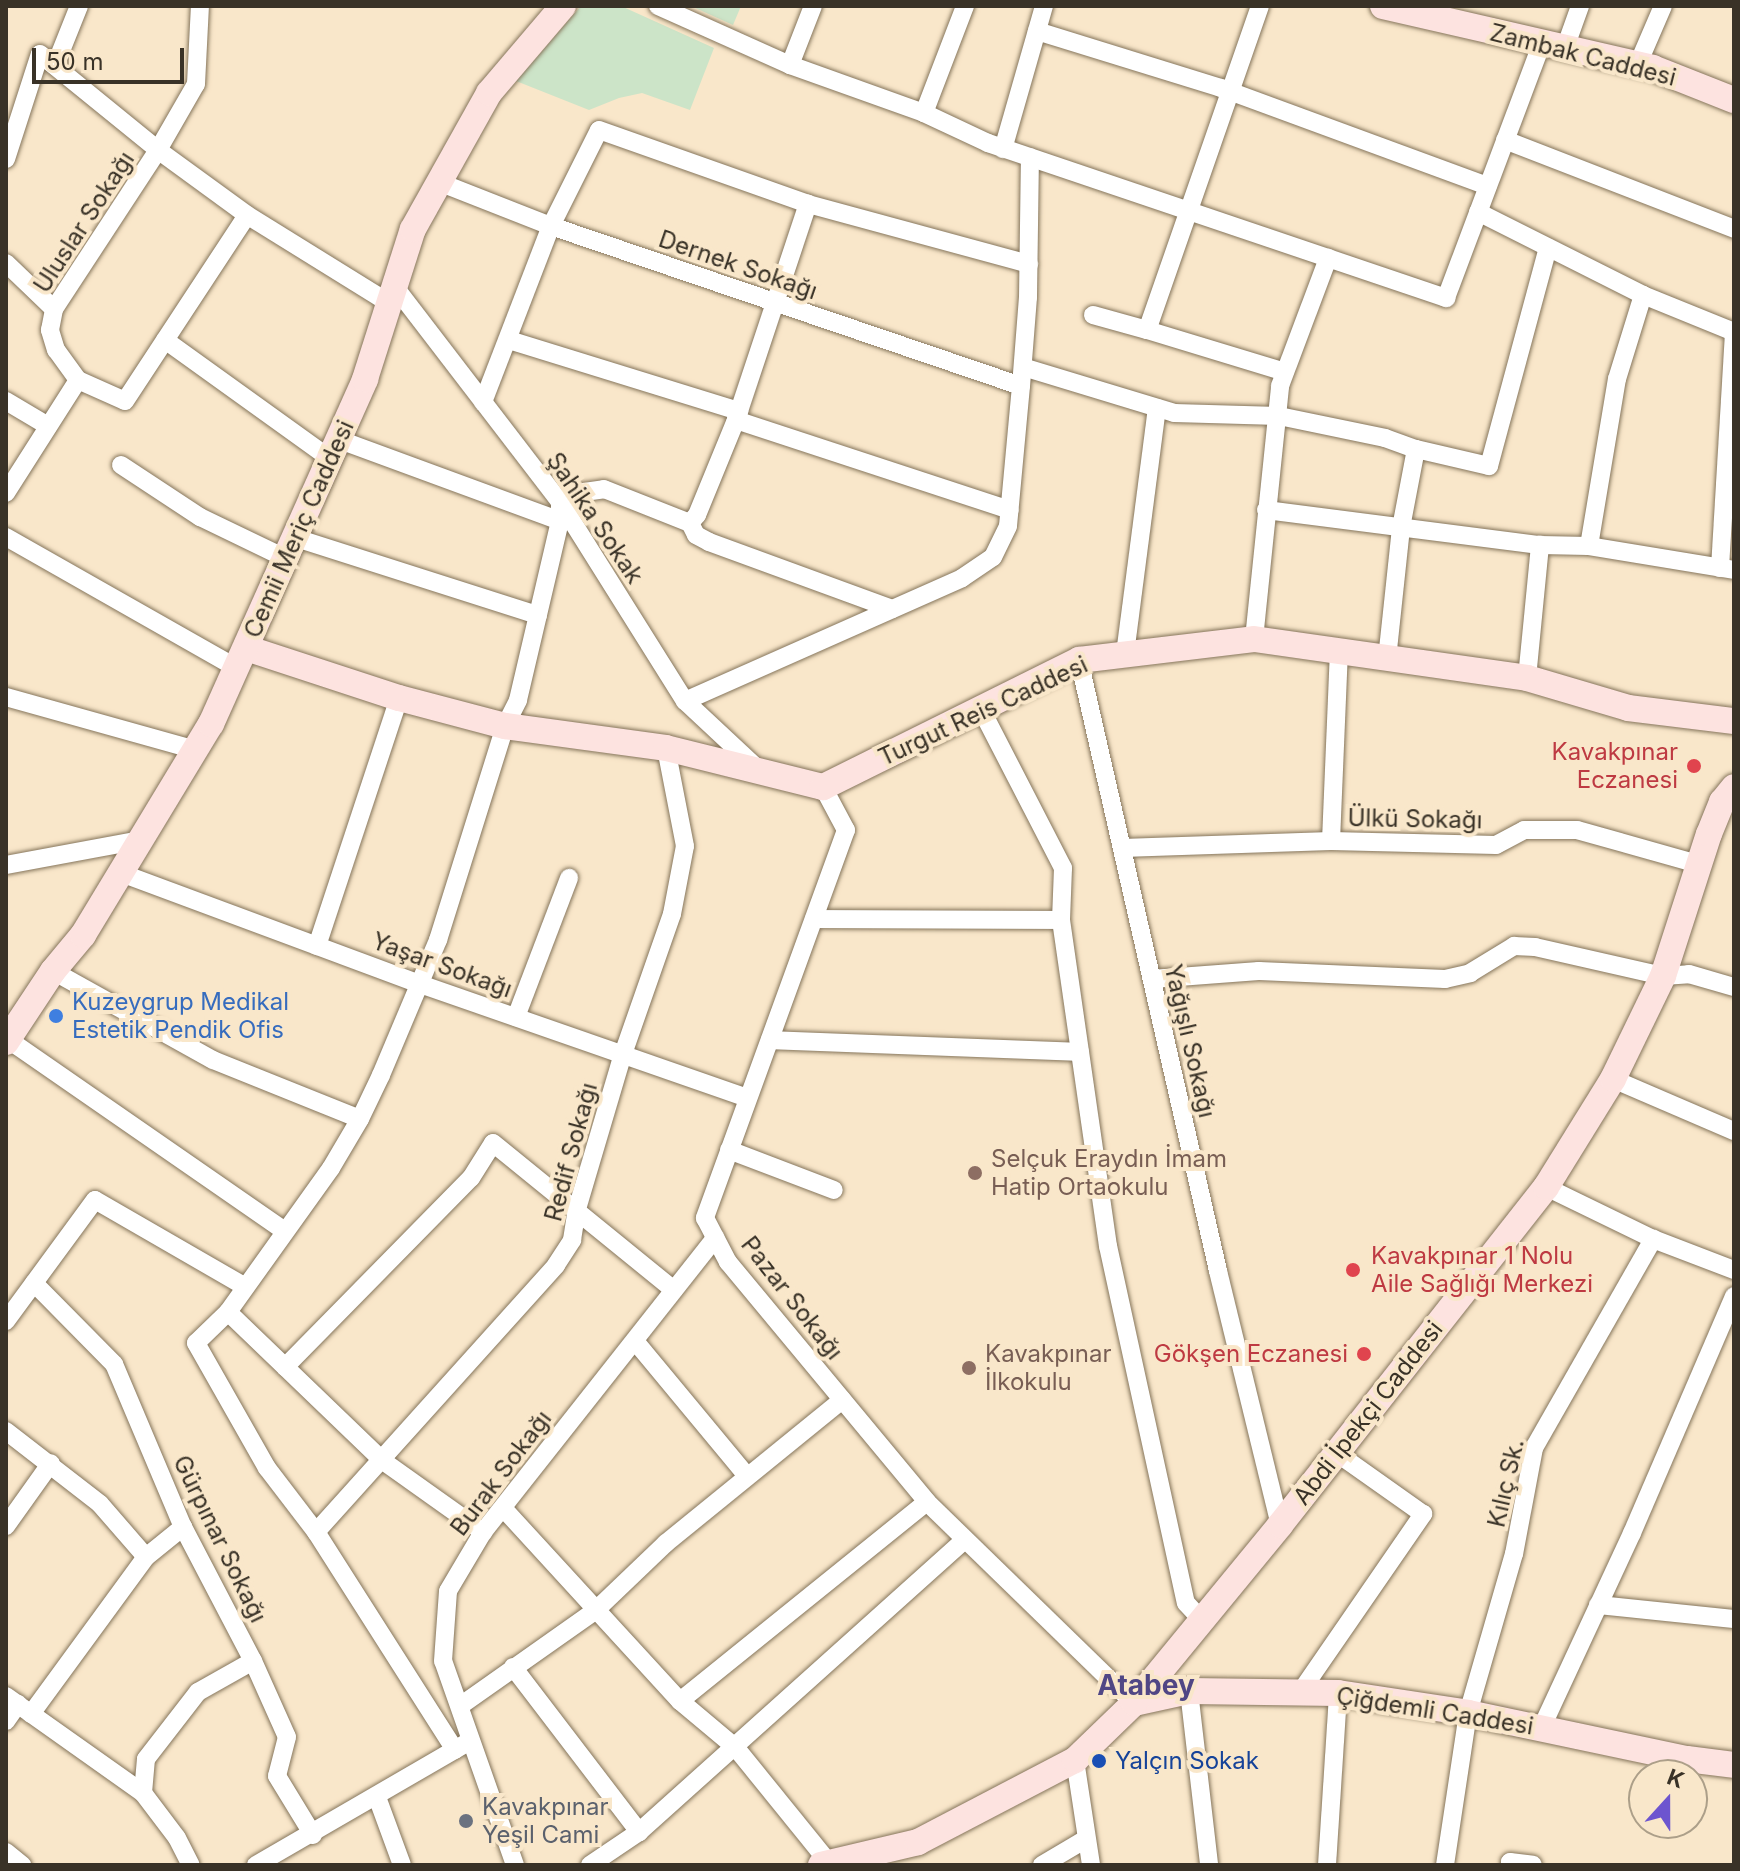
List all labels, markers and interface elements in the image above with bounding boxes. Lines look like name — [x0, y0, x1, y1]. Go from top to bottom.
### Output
street label: Zambak Caddesi — [1487, 18, 1679, 92]
scale bar — [36, 32, 188, 82]
text: 50 m — [46, 47, 104, 76]
street label: Uluslar Sokağı — [28, 146, 140, 298]
street label: Dernek Sokağı — [655, 224, 821, 306]
street label: Cemii Meriç Caddesi — [238, 416, 360, 642]
street label: Şahika Sokak — [541, 447, 649, 589]
street label: Turgut Reis Caddesi — [874, 650, 1092, 772]
place label: Kavakpınar Eczanesi — [1552, 738, 1678, 794]
marker: Kavakpınar Eczanesi — [1685, 757, 1703, 775]
street label: Ülkü Sokağı — [1347, 803, 1483, 835]
street label: Yaşar Sokağı — [368, 926, 516, 1004]
street label: Yağışlı Sokağı — [1158, 961, 1222, 1121]
place label: Kuzeygrup Medikal Estetik Pendik Ofis — [72, 988, 289, 1044]
marker: Kuzeygrup Medikal Estetik Pendik Ofis — [47, 1007, 65, 1025]
street label: Redif Sokağı — [539, 1080, 603, 1224]
place label: Selçuk Eraydın İmam Hatip Ortaokulu — [991, 1145, 1227, 1201]
marker: Selçuk Eraydın İmam Hatip Ortaokulu — [966, 1164, 984, 1182]
street label: Pazar Sokağı — [735, 1231, 849, 1365]
place label: Kavakpınar 1 Nolu Aile Sağlığı Merkezi — [1371, 1242, 1593, 1298]
marker: Kavakpınar 1 Nolu Aile Sağlığı Merkezi — [1342, 1259, 1364, 1281]
street label: Abdi İpekçi Caddesi — [1287, 1315, 1449, 1511]
place label: Kavakpınar İlkokulu — [985, 1340, 1111, 1396]
place label: Gökşen Eczanesi — [1154, 1340, 1348, 1368]
marker: Gökşen Eczanesi — [1355, 1345, 1373, 1363]
marker: Kavakpınar İlkokulu — [960, 1359, 978, 1377]
street label: Burak Sokağı — [445, 1405, 557, 1541]
street label: Kılıç Sk. — [1482, 1436, 1530, 1530]
street label: Gürpınar Sokağı — [167, 1451, 273, 1627]
district label: Atabey — [1097, 1668, 1195, 1702]
street label: Çiğdemli Caddesi — [1334, 1681, 1536, 1741]
place label: Yalçın Sokak — [1115, 1747, 1259, 1775]
marker: Yalçın Sokak — [1090, 1752, 1108, 1770]
north arrow — [1628, 1759, 1708, 1839]
text: K — [1664, 1763, 1688, 1793]
place label: Kavakpınar Yeşil Cami — [482, 1793, 608, 1849]
marker: Kavakpınar Yeşil Cami — [457, 1812, 475, 1830]

